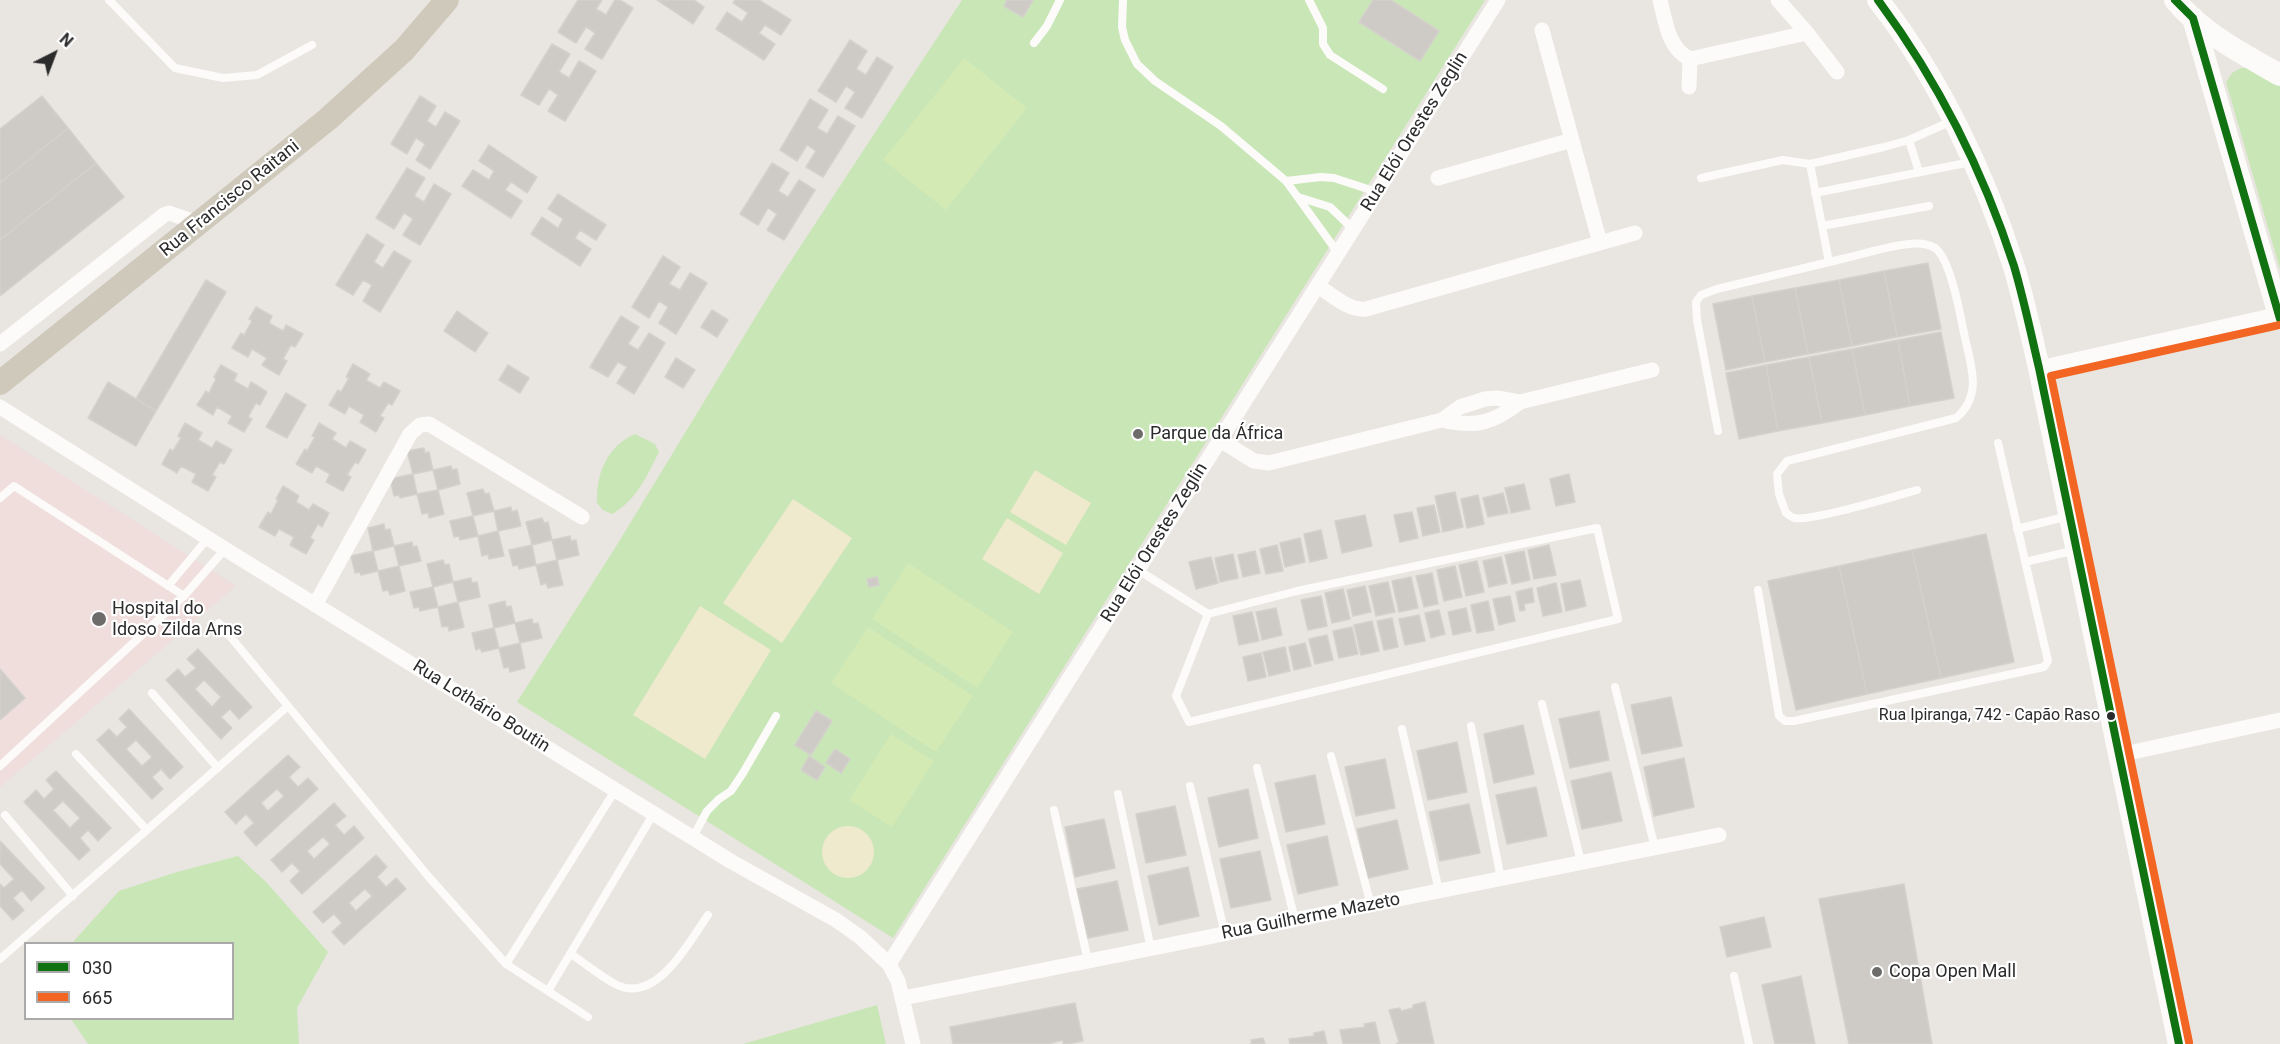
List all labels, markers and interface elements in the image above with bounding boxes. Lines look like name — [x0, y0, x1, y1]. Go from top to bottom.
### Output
north arrow — [24, 24, 84, 84]
text: N — [56, 29, 77, 51]
street label: Rua Elói Orestes Zeglin — [1357, 48, 1473, 216]
street label: Rua Francisco Raitani — [156, 136, 304, 262]
place label: Parque da África — [1150, 423, 1283, 445]
marker: Parque da África — [1131, 427, 1145, 441]
street label: Rua Elói Orestes Zeglin — [1097, 459, 1213, 627]
place label: Hospital do Idoso Zilda Arns — [112, 598, 242, 640]
marker: Hospital do Idoso Zilda Arns — [90, 610, 108, 628]
street label: Rua Lothário Boutin — [408, 656, 554, 758]
place label: Rua Ipiranga, 742 - Capão Raso — [1879, 706, 2100, 726]
marker: Rua Ipiranga, 742 - Capão Raso — [2105, 710, 2117, 722]
street label: Rua Guilherme Mazeto — [1220, 889, 1402, 945]
legend — [24, 942, 234, 1020]
text: 030 — [82, 957, 112, 978]
place label: Copa Open Mall — [1889, 961, 2016, 983]
marker: Copa Open Mall — [1870, 965, 1884, 979]
text: 665 — [82, 987, 112, 1008]

